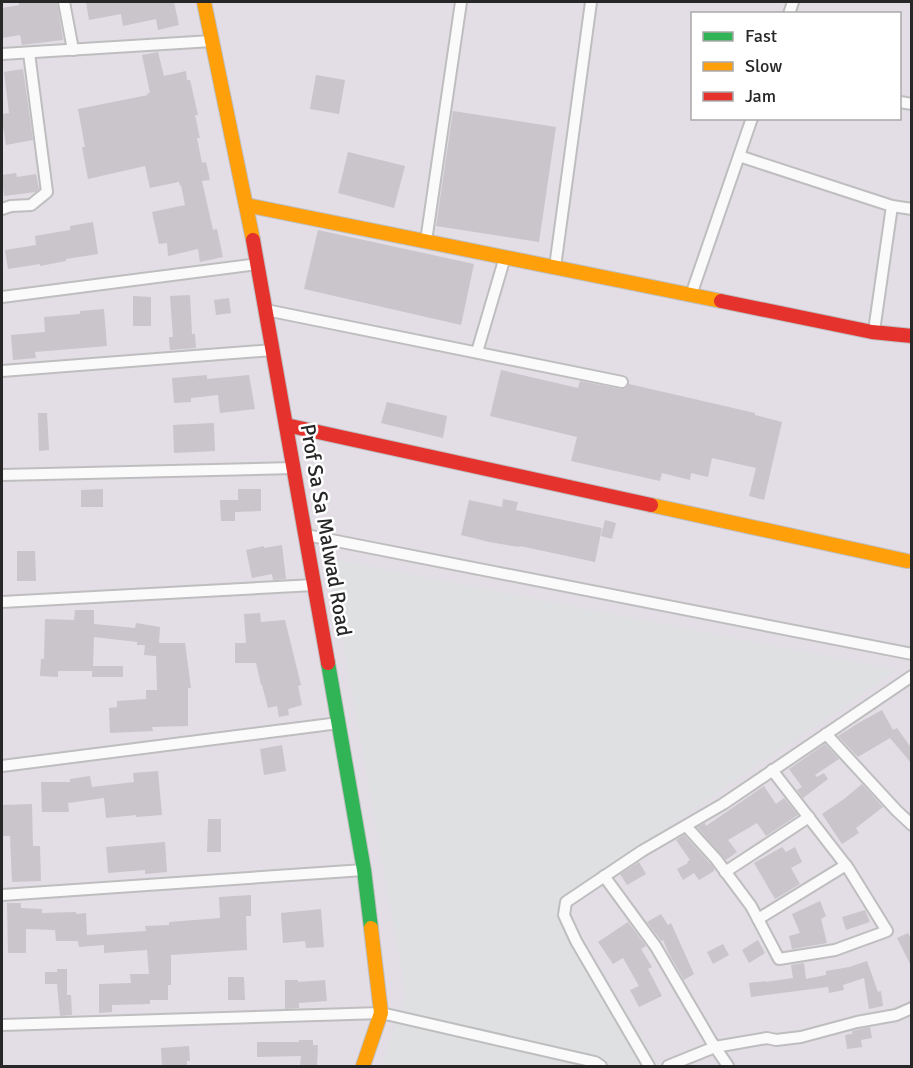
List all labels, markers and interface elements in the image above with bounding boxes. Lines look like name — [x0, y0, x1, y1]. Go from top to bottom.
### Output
legend — [691, 12, 901, 120]
text: Fast — [745, 25, 777, 47]
text: Slow — [745, 55, 782, 77]
text: Jam — [745, 85, 776, 107]
street label: Prof Sa Sa Malwad Road — [295, 422, 357, 638]

